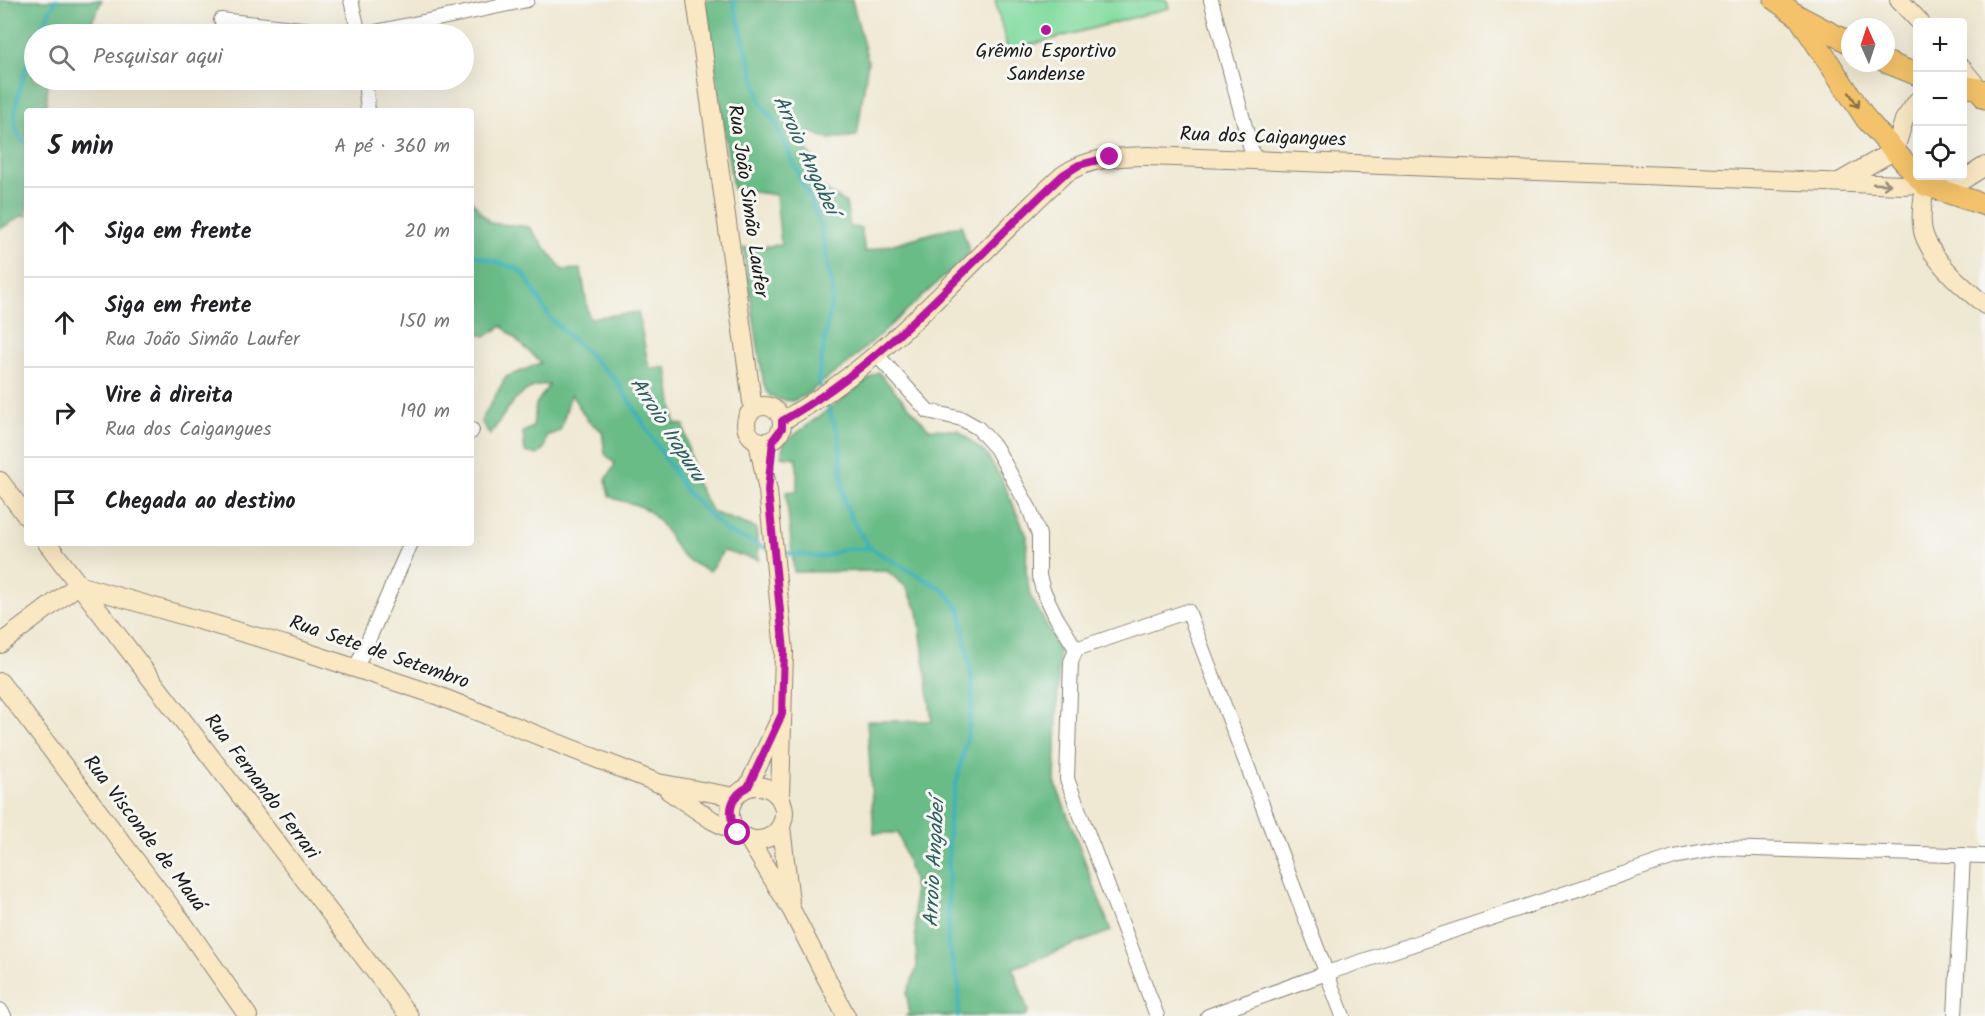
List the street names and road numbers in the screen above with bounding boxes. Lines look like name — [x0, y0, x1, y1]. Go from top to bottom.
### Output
street label: Rua João Simão Laufer — [718, 102, 777, 301]
street label: Rua dos Caigangues — [1179, 119, 1347, 157]
street label: Rua Sete de Setembro — [285, 607, 473, 699]
street label: Rua Fernando Ferrari — [195, 707, 327, 868]
street label: Rua Visconde de Mauá — [74, 749, 215, 921]

